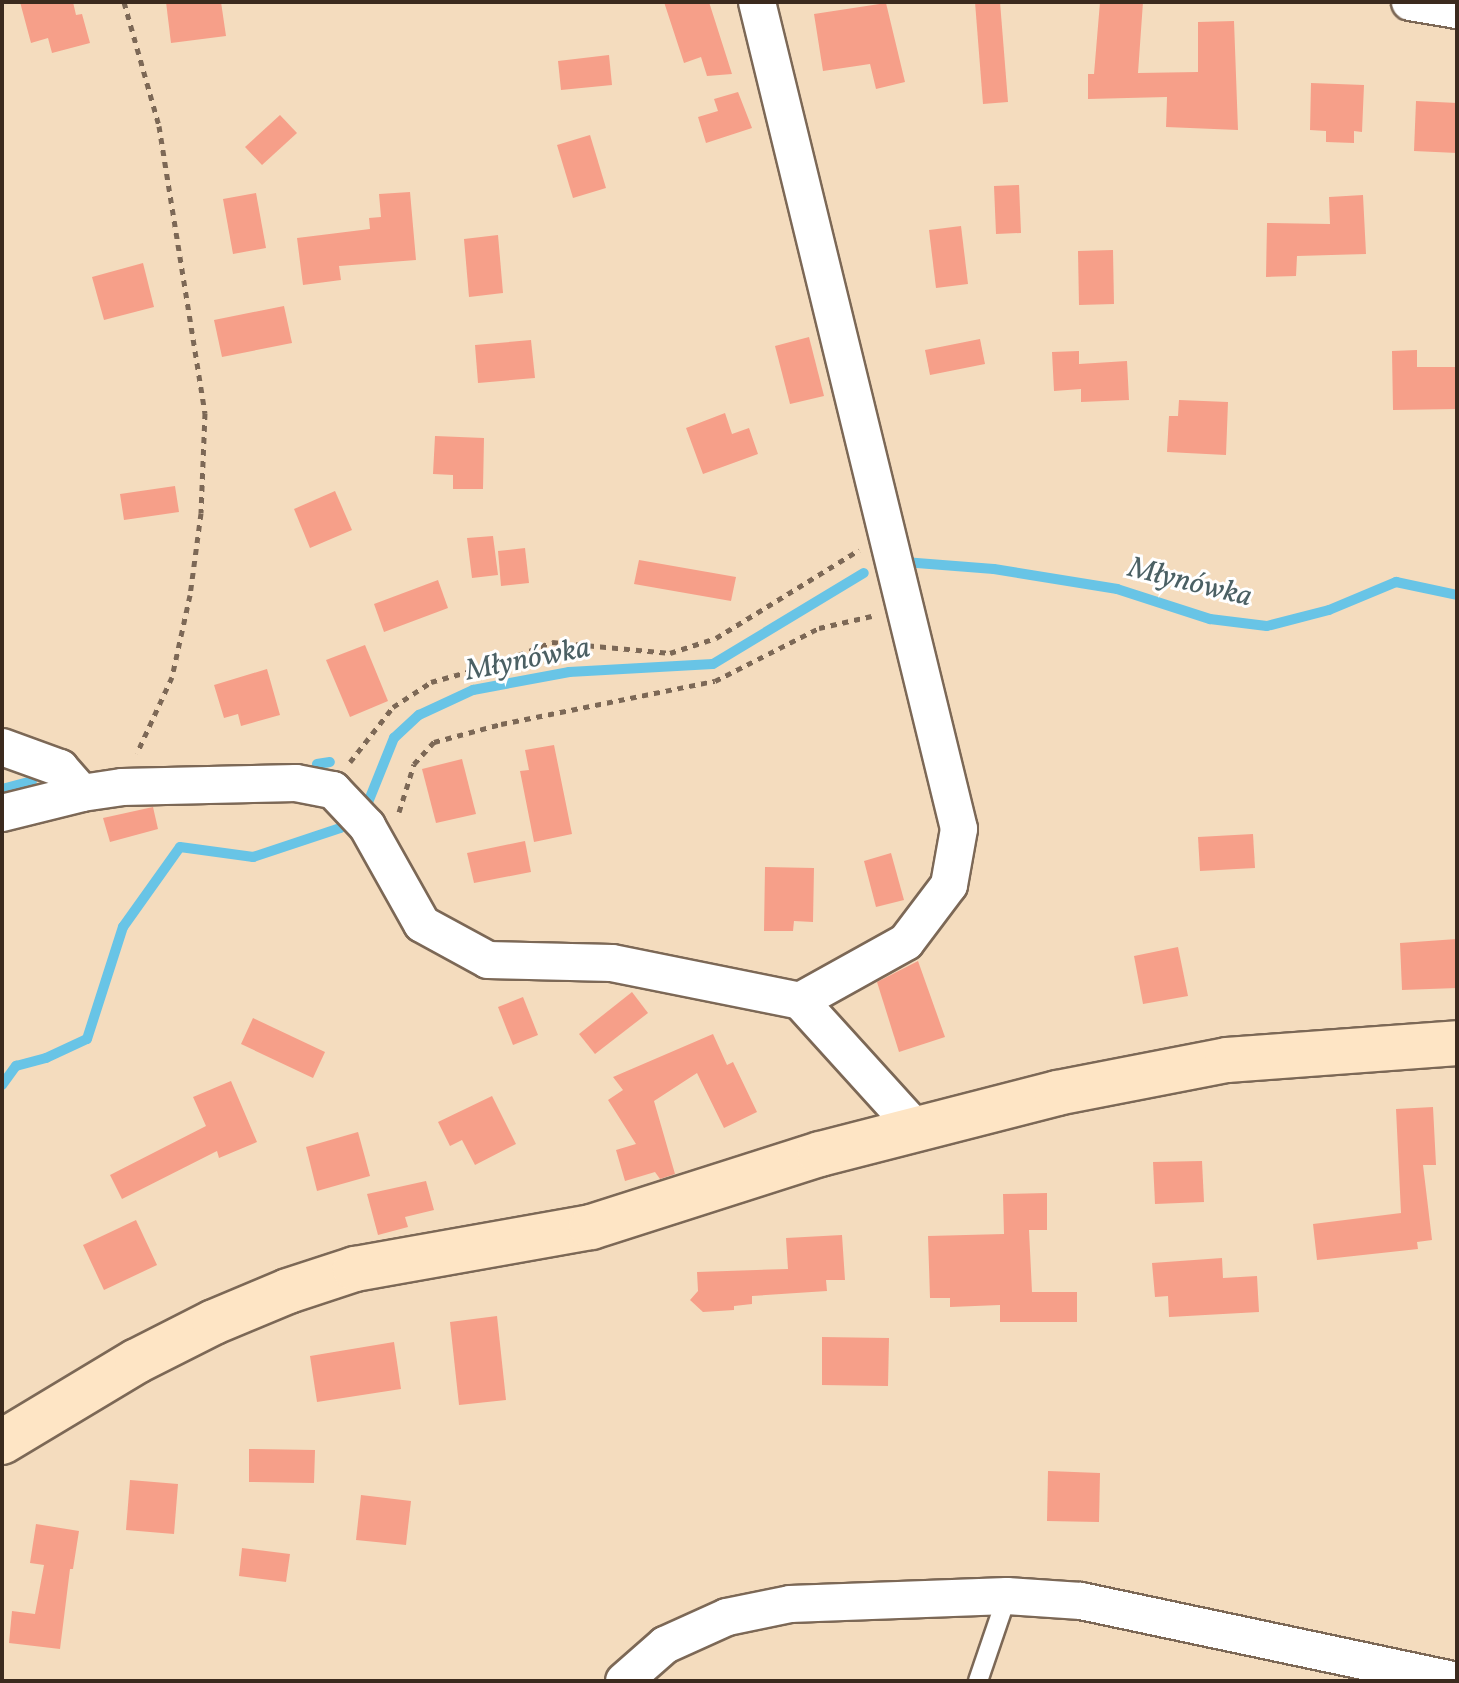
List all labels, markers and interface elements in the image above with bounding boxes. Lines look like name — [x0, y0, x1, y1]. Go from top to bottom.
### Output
water label: Młynówka — [1124, 550, 1256, 616]
water label: Młynówka — [463, 630, 593, 690]

